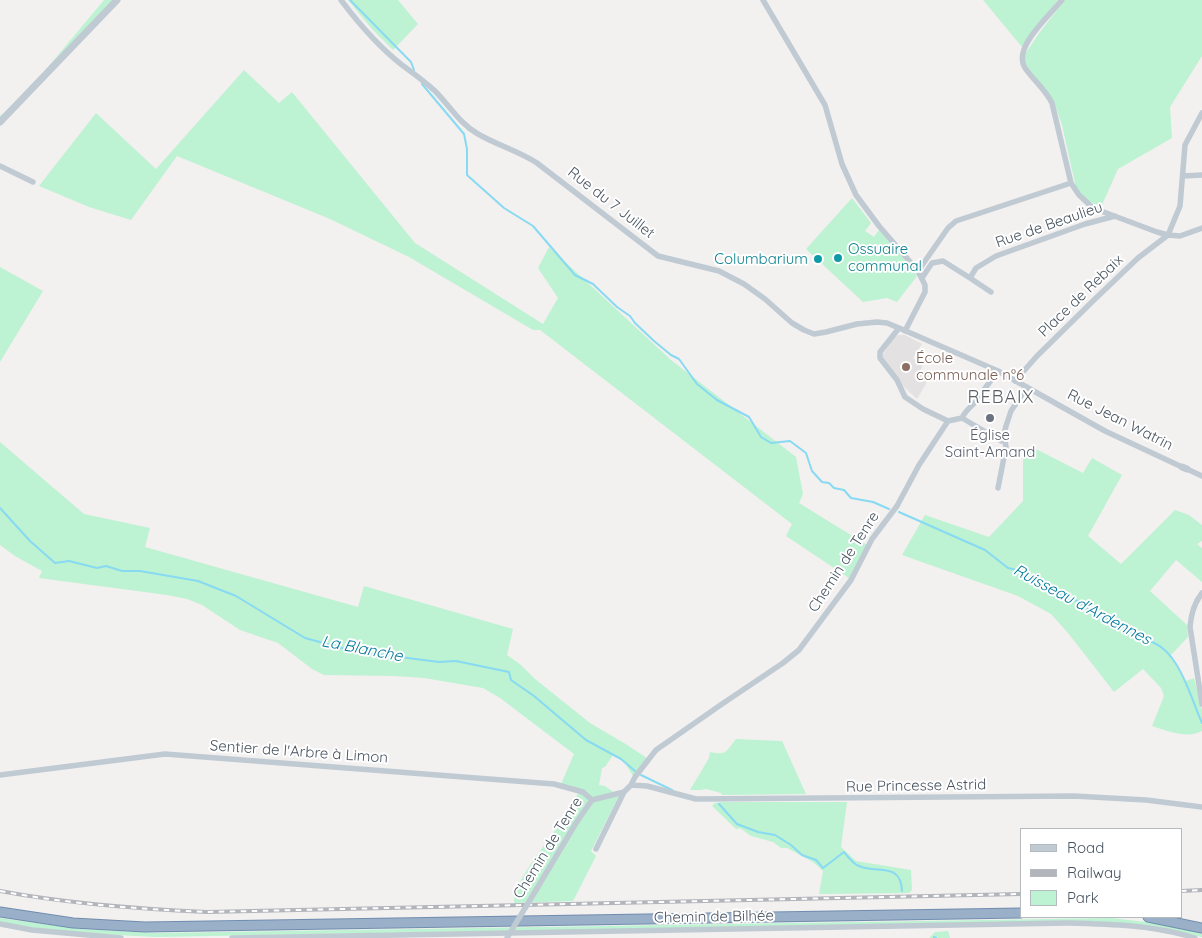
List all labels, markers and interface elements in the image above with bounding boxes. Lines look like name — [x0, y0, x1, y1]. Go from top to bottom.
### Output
street label: Rue du 7 Juillet — [564, 163, 658, 243]
street label: Rue de Beaulieu — [993, 198, 1105, 252]
place label: Ossuaire communal — [848, 240, 922, 275]
place label: Columbarium — [714, 250, 808, 268]
street label: Place de Rebaix — [1035, 251, 1127, 341]
marker: Ossuaire communal — [832, 252, 844, 264]
marker: Columbarium — [812, 253, 824, 265]
place label: École communale n°6 — [916, 349, 1024, 384]
marker: École communale n°6 — [900, 361, 912, 373]
street label: Rue Jean Watrin — [1064, 386, 1176, 454]
district label: REBAIX — [967, 387, 1035, 409]
marker: Église Saint-Amand — [984, 412, 996, 424]
place label: Église Saint-Amand — [945, 426, 1035, 461]
street label: Chemin de Tenre — [805, 508, 883, 616]
water label: Ruisseau d'Ardennes — [1010, 561, 1154, 649]
water label: La Blanche — [320, 632, 404, 666]
street label: Sentier de l'Arbre à Limon — [209, 737, 389, 767]
street label: Rue Princesse Astrid — [846, 776, 986, 796]
street label: Chemin de Tenre — [510, 794, 586, 902]
legend — [1020, 828, 1182, 918]
text: Road — [1067, 838, 1104, 857]
text: Railway — [1067, 863, 1122, 882]
text: Park — [1067, 888, 1099, 907]
street label: Chemin de Bilhée — [654, 907, 774, 927]

